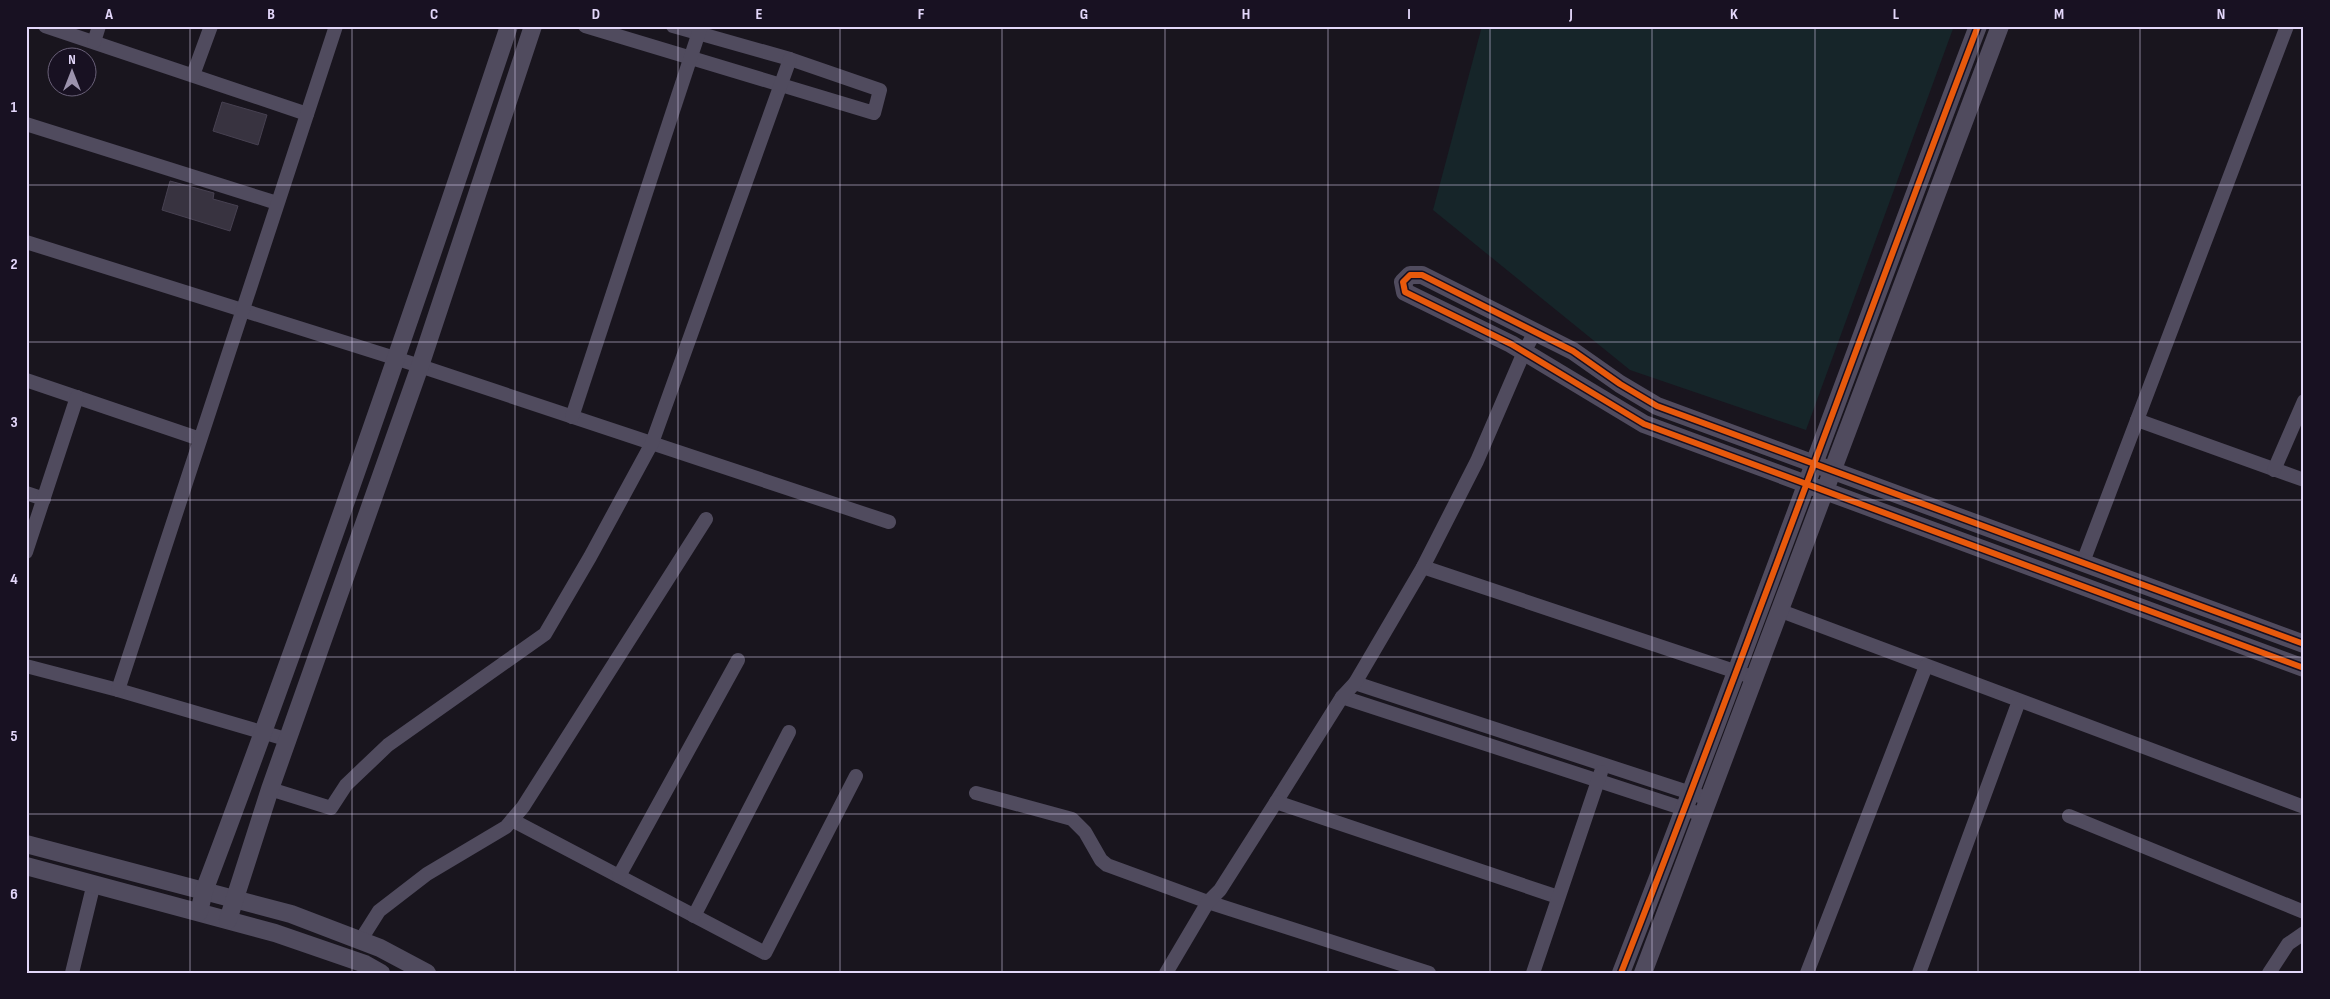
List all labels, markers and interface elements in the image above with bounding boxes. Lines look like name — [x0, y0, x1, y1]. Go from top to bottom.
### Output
text: A — [104, 5, 113, 24]
text: B — [267, 5, 275, 24]
text: C — [430, 5, 438, 24]
text: D — [592, 5, 600, 24]
text: E — [756, 5, 763, 24]
text: F — [918, 5, 925, 24]
text: G — [1080, 5, 1088, 24]
text: H — [1242, 5, 1250, 24]
text: I — [1407, 5, 1411, 24]
text: J — [1568, 5, 1573, 24]
text: K — [1730, 5, 1738, 24]
text: L — [1893, 5, 1900, 24]
text: M — [2054, 5, 2064, 24]
text: N — [2217, 5, 2225, 24]
north arrow — [48, 48, 98, 98]
text: N — [68, 51, 76, 68]
text: 1 — [11, 98, 18, 117]
text: 2 — [10, 255, 18, 274]
text: 3 — [10, 413, 18, 432]
text: 4 — [10, 570, 18, 589]
text: 5 — [10, 727, 18, 746]
text: 6 — [10, 885, 18, 904]

